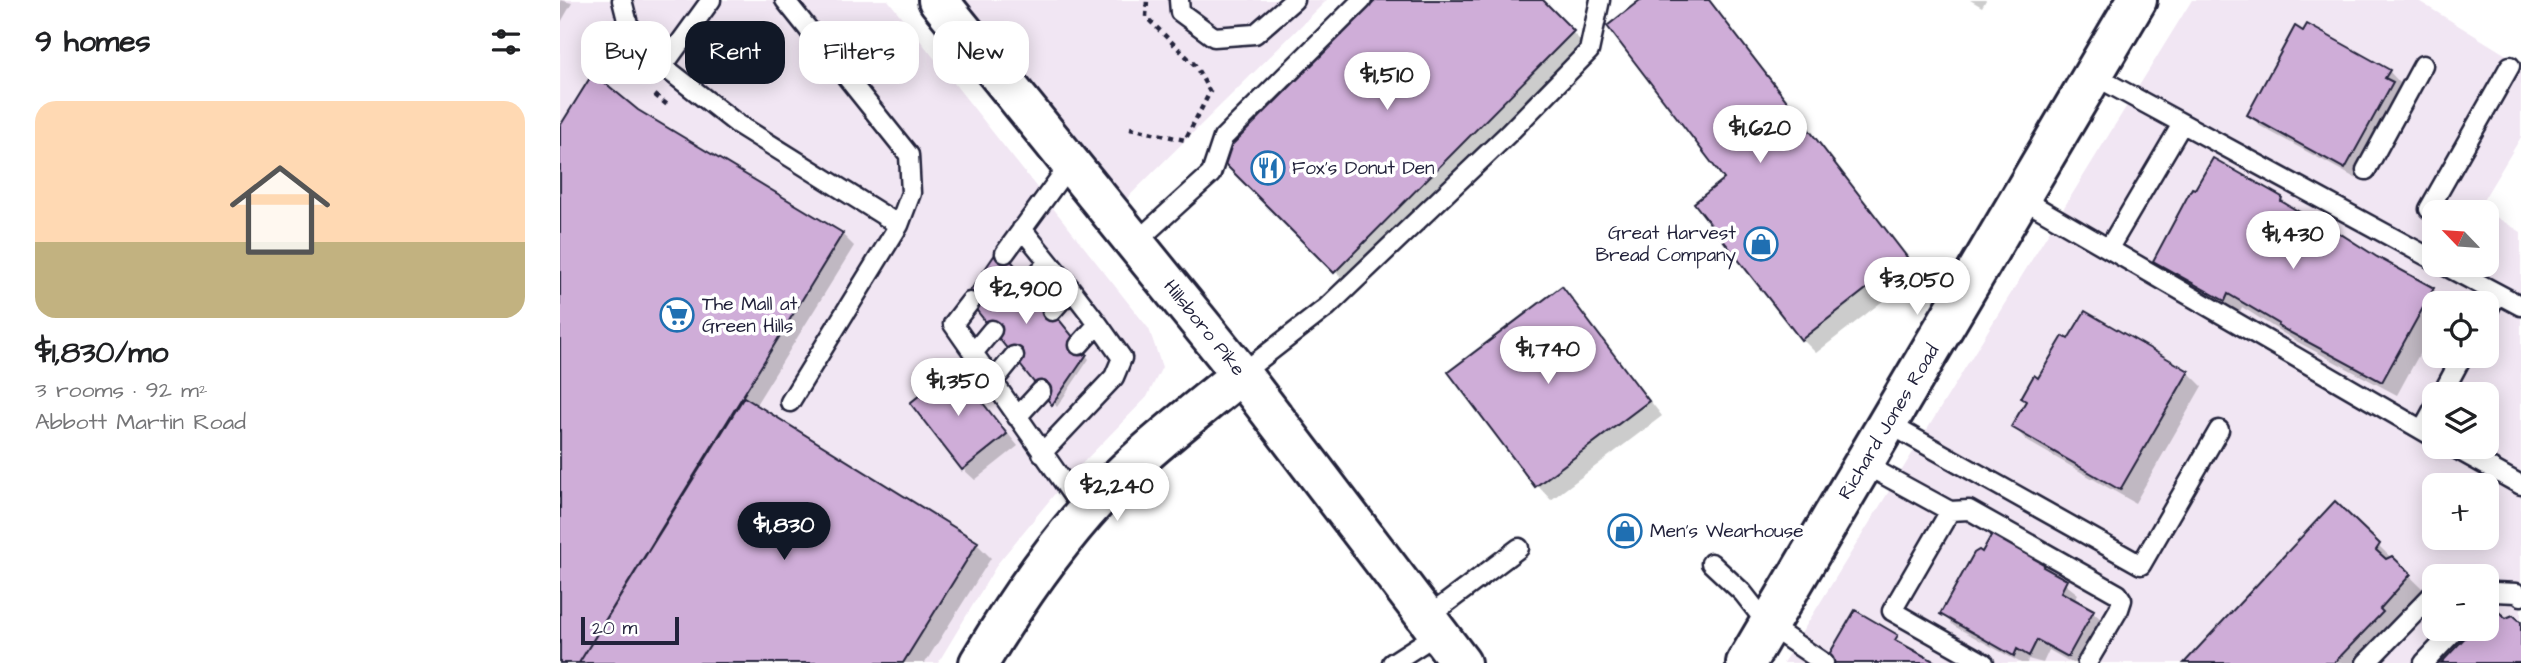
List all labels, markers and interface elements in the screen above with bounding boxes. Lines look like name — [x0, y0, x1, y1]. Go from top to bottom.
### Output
text: 9 homes — [35, 21, 150, 63]
chip: Buy — [581, 21, 671, 84]
chip: Rent — [685, 21, 785, 84]
chip: Filters — [799, 21, 919, 84]
chip: New — [933, 21, 1029, 84]
icon: filters — [487, 23, 525, 61]
pin: $1,510 — [1330, 52, 1444, 112]
text: $1,510 — [1360, 59, 1414, 91]
pin: $1,620 — [1703, 106, 1817, 165]
text: $1,620 — [1729, 112, 1791, 144]
icon: home — [217, 147, 343, 273]
restaurant icon: Fox's Donut Den — [1249, 149, 1287, 187]
place label: Fox's Donut Den — [1292, 155, 1435, 182]
north arrow — [2422, 200, 2499, 276]
map controls — [2422, 200, 2499, 641]
pin: $1,430 — [2236, 212, 2350, 271]
text: $1,430 — [2262, 218, 2324, 250]
place label: Great Harvest Bread Company — [1596, 220, 1737, 270]
shop icon: Great Harvest Bread Company — [1742, 225, 1780, 263]
pin: $3,050 — [1860, 258, 1974, 317]
text: $3,050 — [1880, 264, 1954, 296]
pin: $2,900 — [969, 266, 1083, 326]
text: $2,900 — [990, 273, 1062, 305]
street label: Hillsboro Pike — [1157, 274, 1251, 382]
place label: The Mall at Green Hills — [702, 291, 798, 340]
button: locate — [2422, 291, 2499, 368]
supermarket icon: The Mall at Green Hills — [658, 296, 696, 334]
pin: $1,740 — [1491, 326, 1605, 386]
text: $1,830/mo — [35, 332, 168, 374]
text: $1,740 — [1516, 333, 1580, 365]
street label: Richard Jones Road — [1832, 339, 1946, 505]
pin: $1,350 — [901, 358, 1015, 418]
text: $1,350 — [927, 365, 989, 397]
text: 3 rooms · 92 m² — [35, 374, 208, 406]
button: layers — [2422, 382, 2499, 459]
text: Abbott Martin Road — [35, 406, 246, 438]
pin: $2,240 — [1060, 463, 1174, 523]
text: $2,240 — [1080, 470, 1154, 502]
button: + — [2422, 473, 2499, 550]
pin: $1,830 — [727, 503, 841, 562]
text: $1,830 — [754, 509, 814, 541]
shop icon: Men's Wearhouse — [1606, 512, 1644, 550]
place label: Men's Wearhouse — [1650, 518, 1804, 545]
button: − — [2422, 564, 2499, 641]
scale bar — [581, 614, 679, 646]
text: 20 m — [592, 615, 637, 642]

